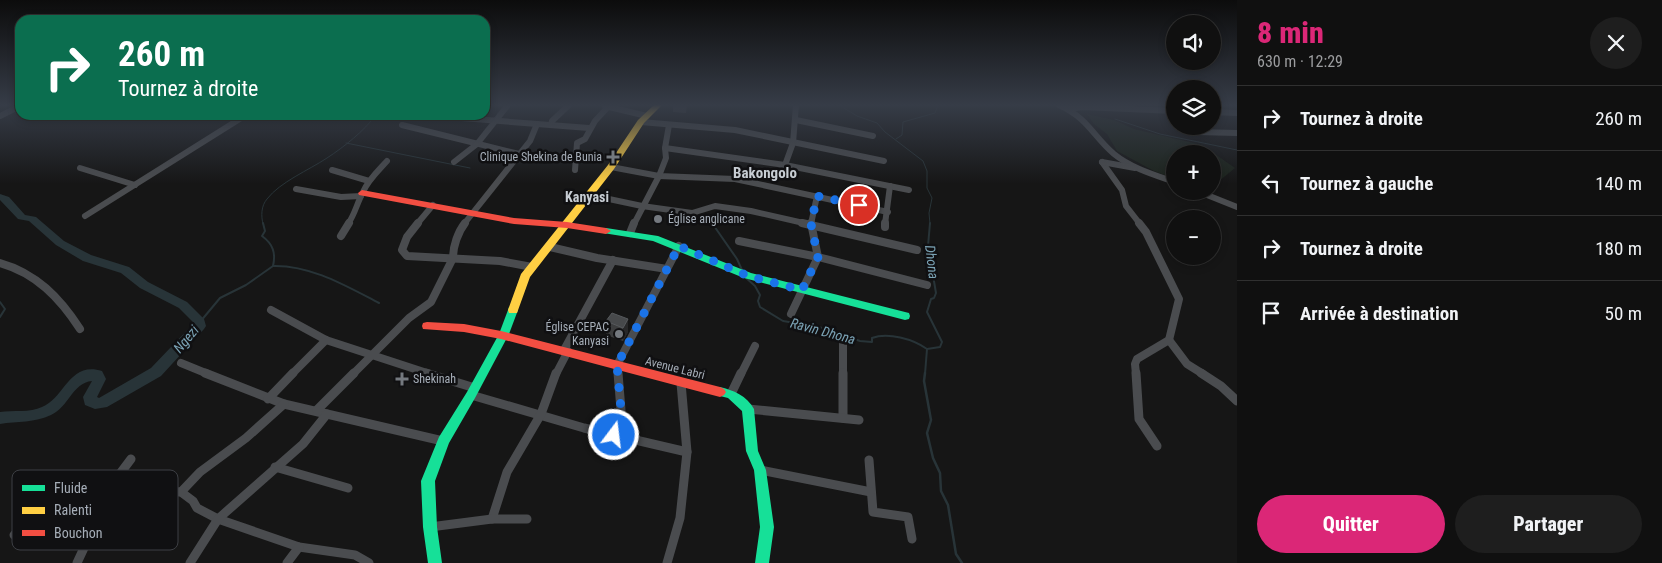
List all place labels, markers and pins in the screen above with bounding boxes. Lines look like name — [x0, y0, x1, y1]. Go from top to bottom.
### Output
place label: Clinique Shekina de Bunia — [480, 150, 602, 164]
marker: Clinique Shekina de Bunia — [606, 150, 620, 164]
pin — [838, 184, 880, 226]
place label: Église anglicane — [668, 211, 745, 226]
marker: Église anglicane — [652, 213, 664, 225]
place label: Église CEPAC Kanyasi — [546, 319, 609, 348]
marker: Église CEPAC Kanyasi — [613, 328, 625, 340]
marker: Shekinah — [395, 372, 409, 386]
place label: Shekinah — [413, 372, 456, 386]

